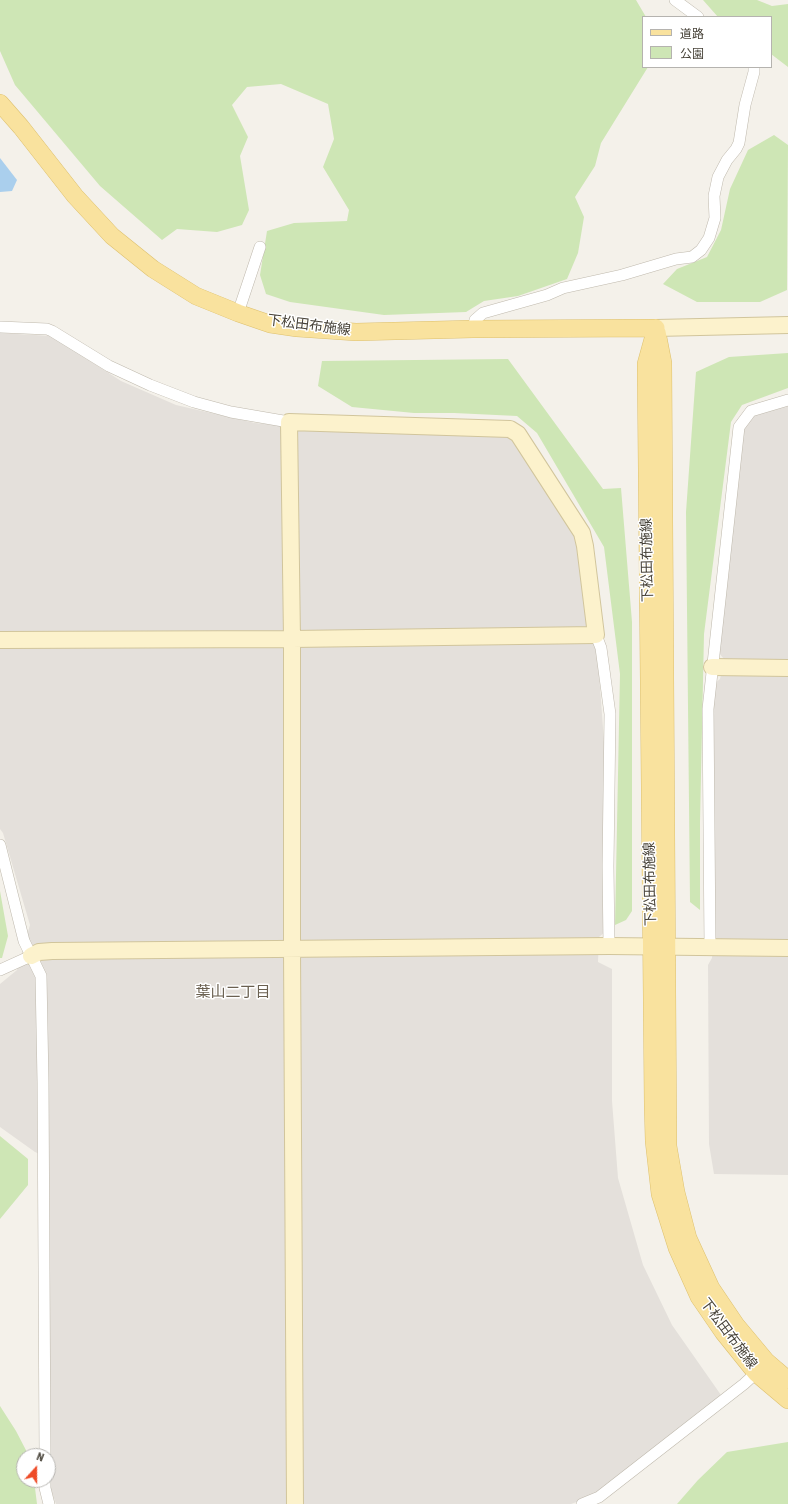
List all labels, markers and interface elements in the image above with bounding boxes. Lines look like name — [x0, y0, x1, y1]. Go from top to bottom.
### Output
legend — [642, 16, 772, 68]
text: 道路 — [680, 27, 704, 41]
text: 公園 — [680, 47, 704, 61]
street label: 下松田布施線 — [266, 313, 352, 339]
street label: 下松田布施線 — [639, 518, 657, 602]
street label: 下松田布施線 — [642, 842, 660, 926]
district label: 葉山二丁目 — [196, 984, 270, 1002]
street label: 下松田布施線 — [696, 1295, 760, 1373]
north arrow — [16, 1448, 56, 1488]
text: N — [35, 1450, 46, 1465]

